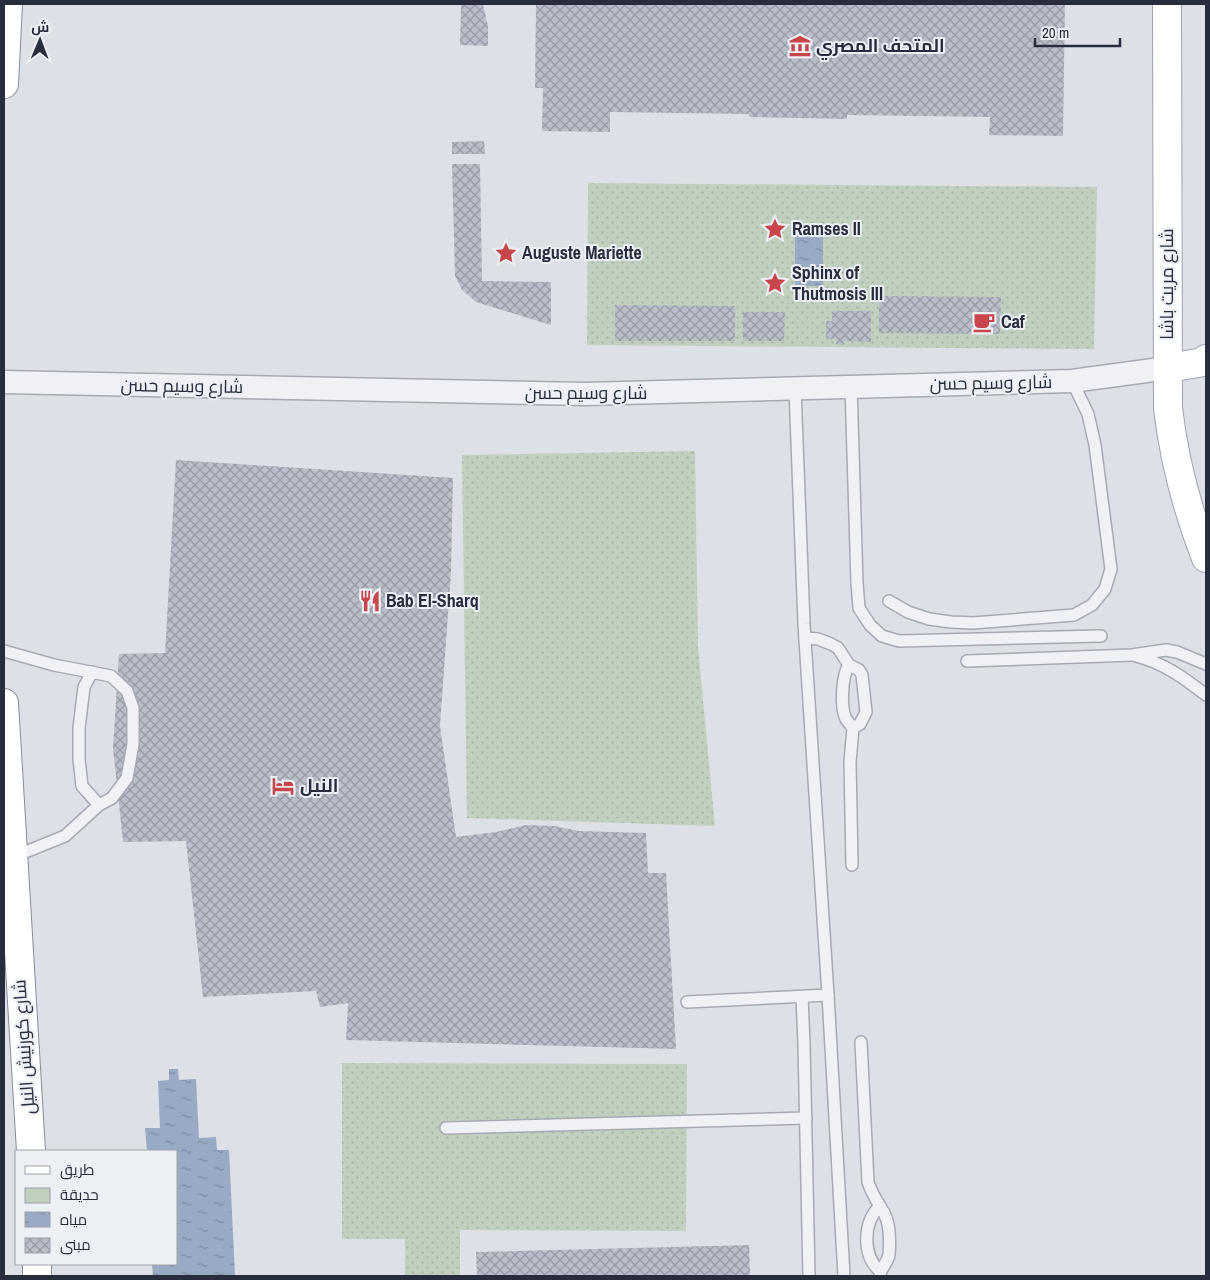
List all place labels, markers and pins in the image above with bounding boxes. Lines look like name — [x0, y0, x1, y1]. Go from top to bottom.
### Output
museum icon: المتحف المصري — [787, 33, 813, 59]
place label: المتحف المصري — [816, 33, 945, 60]
place icon: Ramses II — [762, 216, 788, 242]
place label: Ramses II — [792, 216, 861, 241]
place icon: Auguste Mariette — [493, 240, 519, 266]
place label: Auguste Mariette — [522, 240, 642, 265]
place label: Sphinx of Thutmosis III — [792, 260, 883, 306]
place icon: Sphinx of Thutmosis III — [762, 270, 788, 296]
cafe icon: Caf — [971, 309, 997, 335]
place label: Caf — [1001, 309, 1025, 334]
restaurant icon: Bab El-Sharq — [357, 588, 383, 614]
place label: Bab El-Sharq — [386, 588, 479, 613]
hotel icon: النيل — [270, 773, 296, 799]
place label: النيل — [300, 773, 338, 798]

